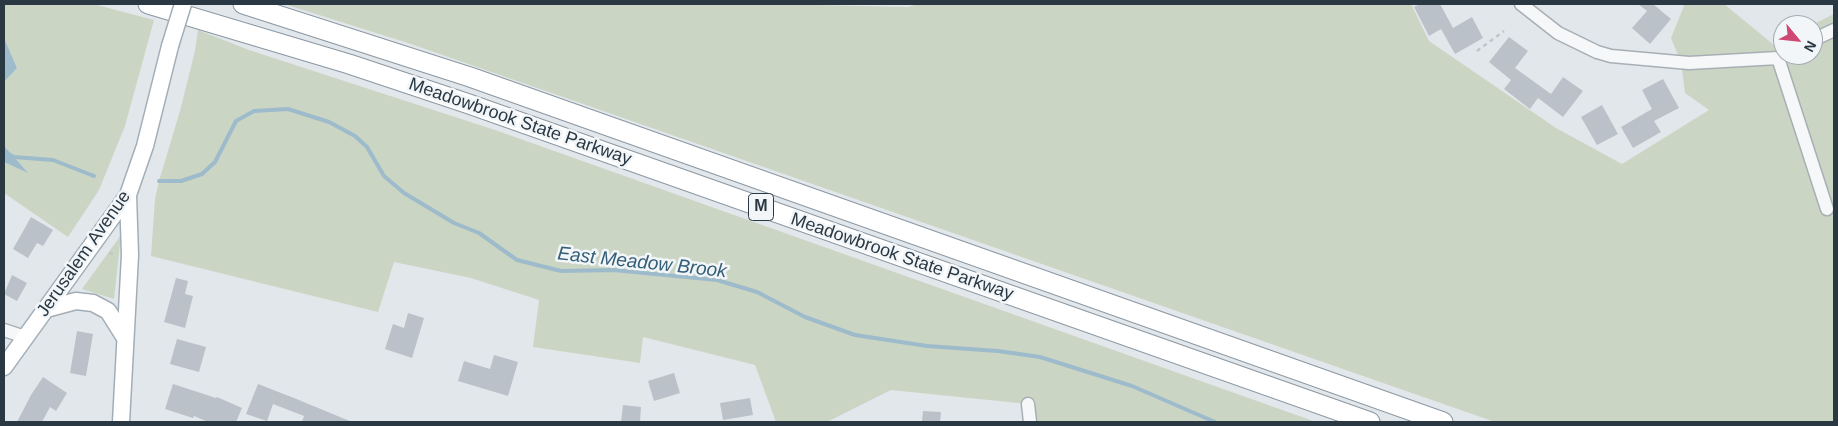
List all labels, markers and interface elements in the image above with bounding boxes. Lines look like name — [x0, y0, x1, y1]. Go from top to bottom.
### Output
north arrow — [1773, 15, 1823, 65]
text: N — [1801, 38, 1820, 55]
street label: Meadowbrook State Parkway — [406, 74, 634, 170]
street label: Jerusalem Avenue — [32, 187, 136, 321]
road number: M — [748, 193, 774, 220]
street label: Meadowbrook State Parkway — [788, 209, 1016, 305]
water label: East Meadow Brook — [556, 243, 728, 283]

